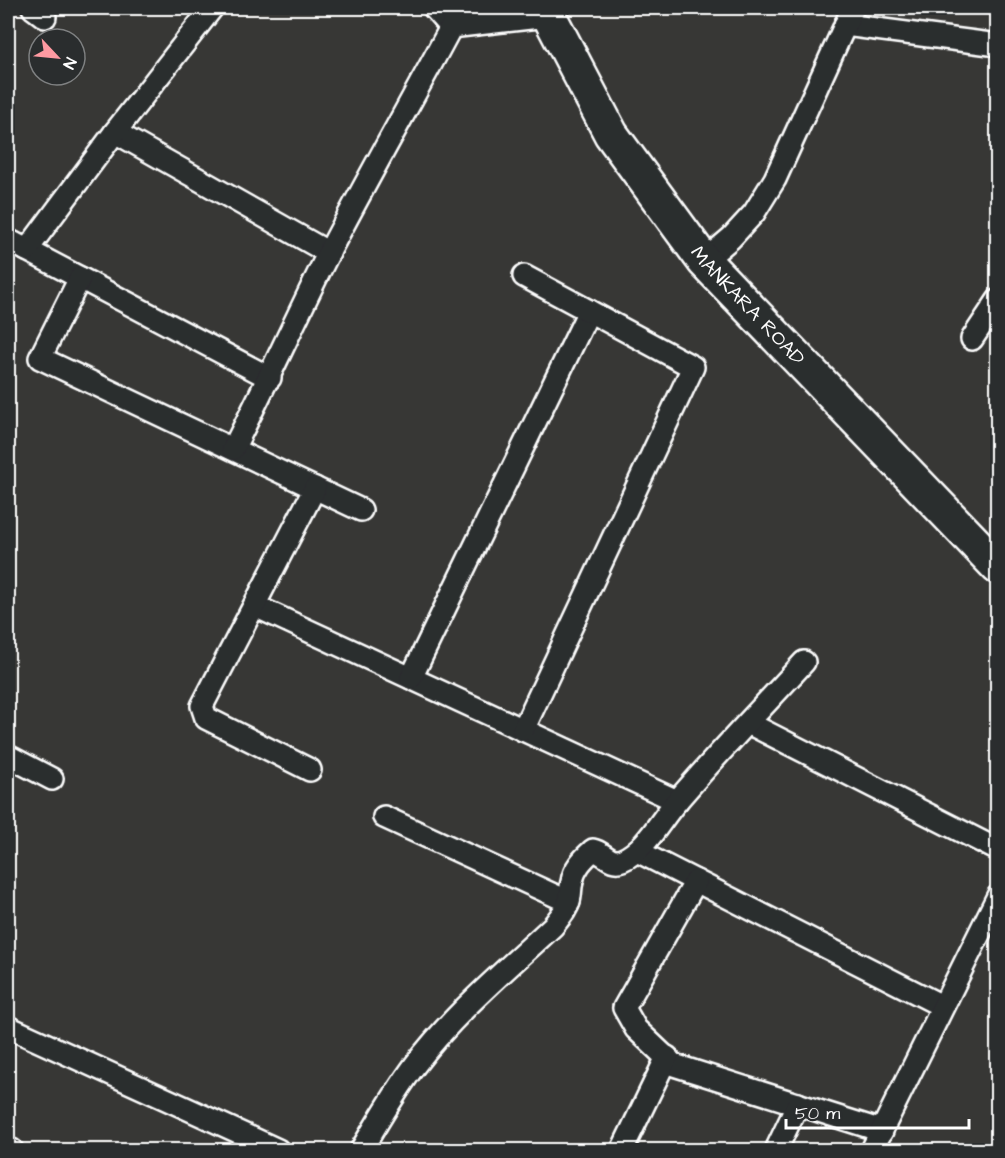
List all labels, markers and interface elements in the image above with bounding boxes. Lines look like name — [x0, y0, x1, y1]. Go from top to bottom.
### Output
north arrow — [27, 27, 87, 87]
text: N — [57, 54, 82, 72]
street label: MANKARA ROAD — [684, 240, 811, 372]
scale bar — [786, 1092, 969, 1130]
text: 50 m — [795, 1101, 840, 1126]

